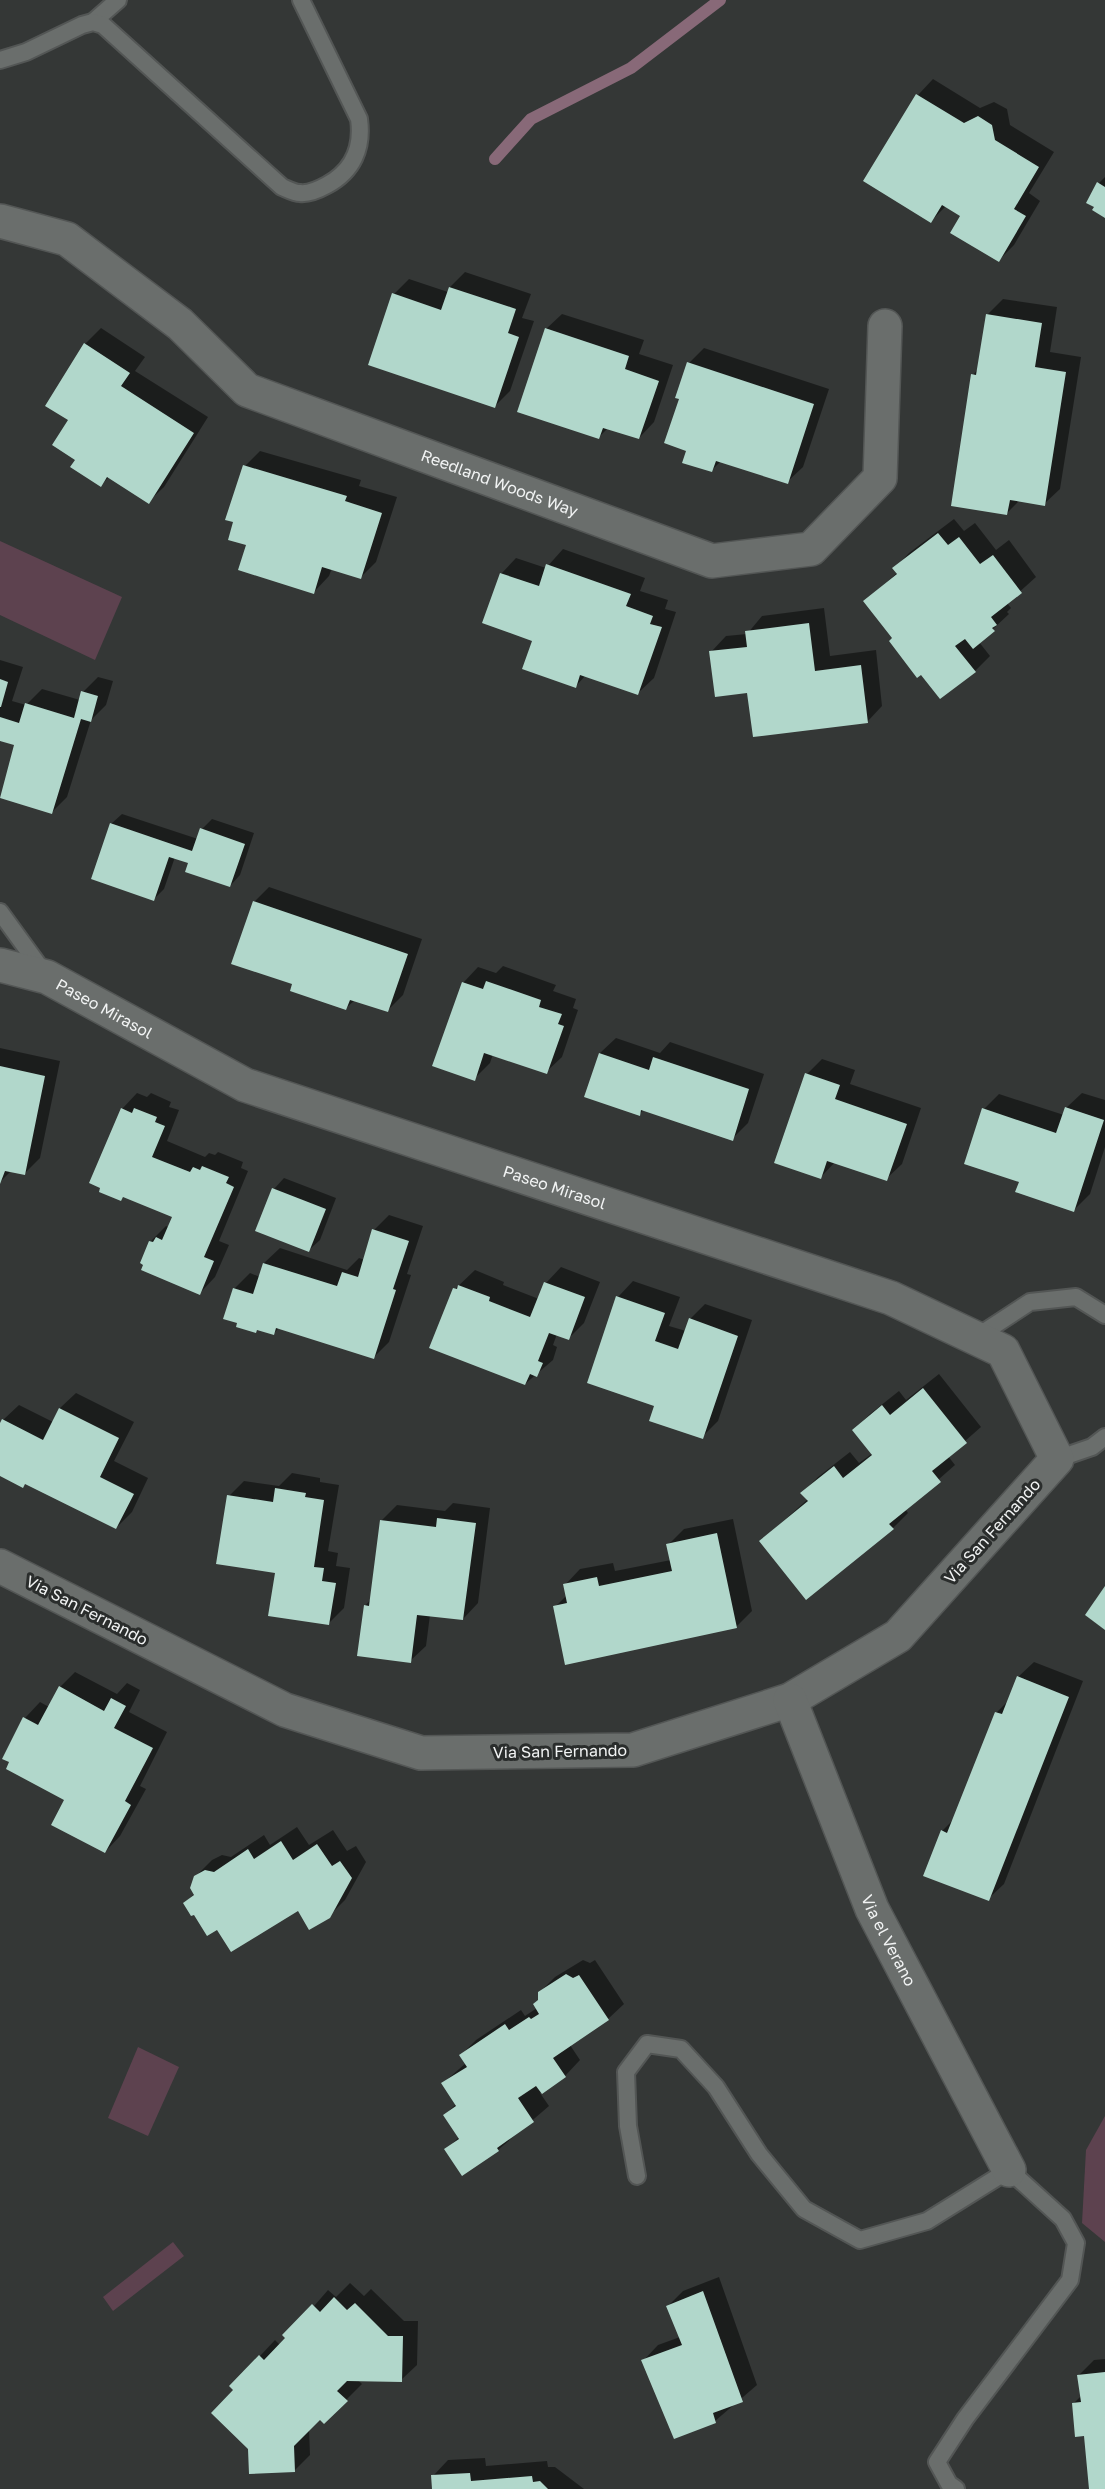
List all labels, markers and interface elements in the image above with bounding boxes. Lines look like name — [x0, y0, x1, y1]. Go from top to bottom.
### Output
street label: Reedland Woods Way — [418, 445, 581, 521]
street label: Paseo Mirasol — [53, 974, 156, 1043]
street label: Paseo Mirasol — [501, 1161, 609, 1213]
street label: Via San Fernando — [940, 1474, 1044, 1588]
street label: Via San Fernando — [23, 1571, 151, 1649]
street label: Via San Fernando — [493, 1740, 627, 1762]
street label: Via el Verano — [857, 1892, 921, 1989]

